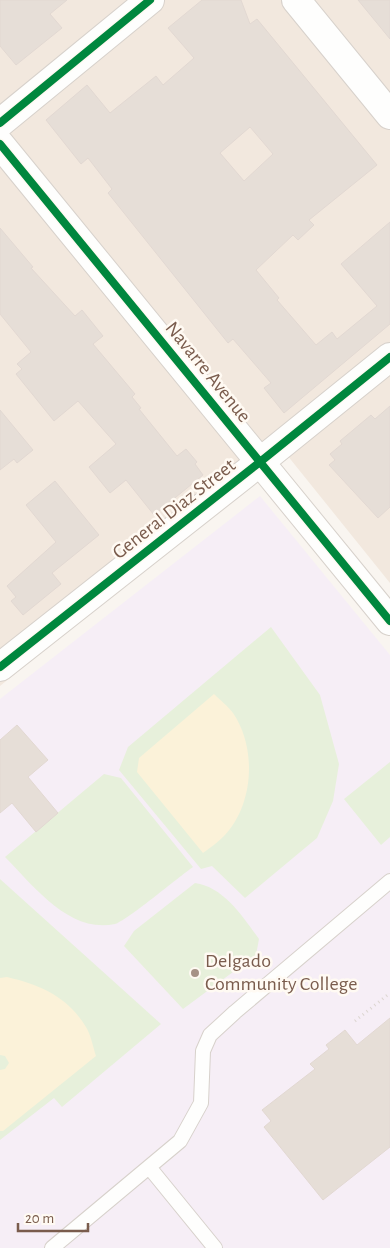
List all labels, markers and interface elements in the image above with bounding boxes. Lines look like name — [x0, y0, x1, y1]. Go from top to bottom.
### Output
street label: Navarre Avenue — [161, 318, 255, 426]
street label: General Diaz Street — [109, 455, 240, 563]
place label: Delgado Community College — [205, 951, 357, 994]
marker: Delgado Community College — [189, 967, 201, 979]
scale bar — [18, 1200, 88, 1232]
text: 20 m — [25, 1211, 54, 1226]

